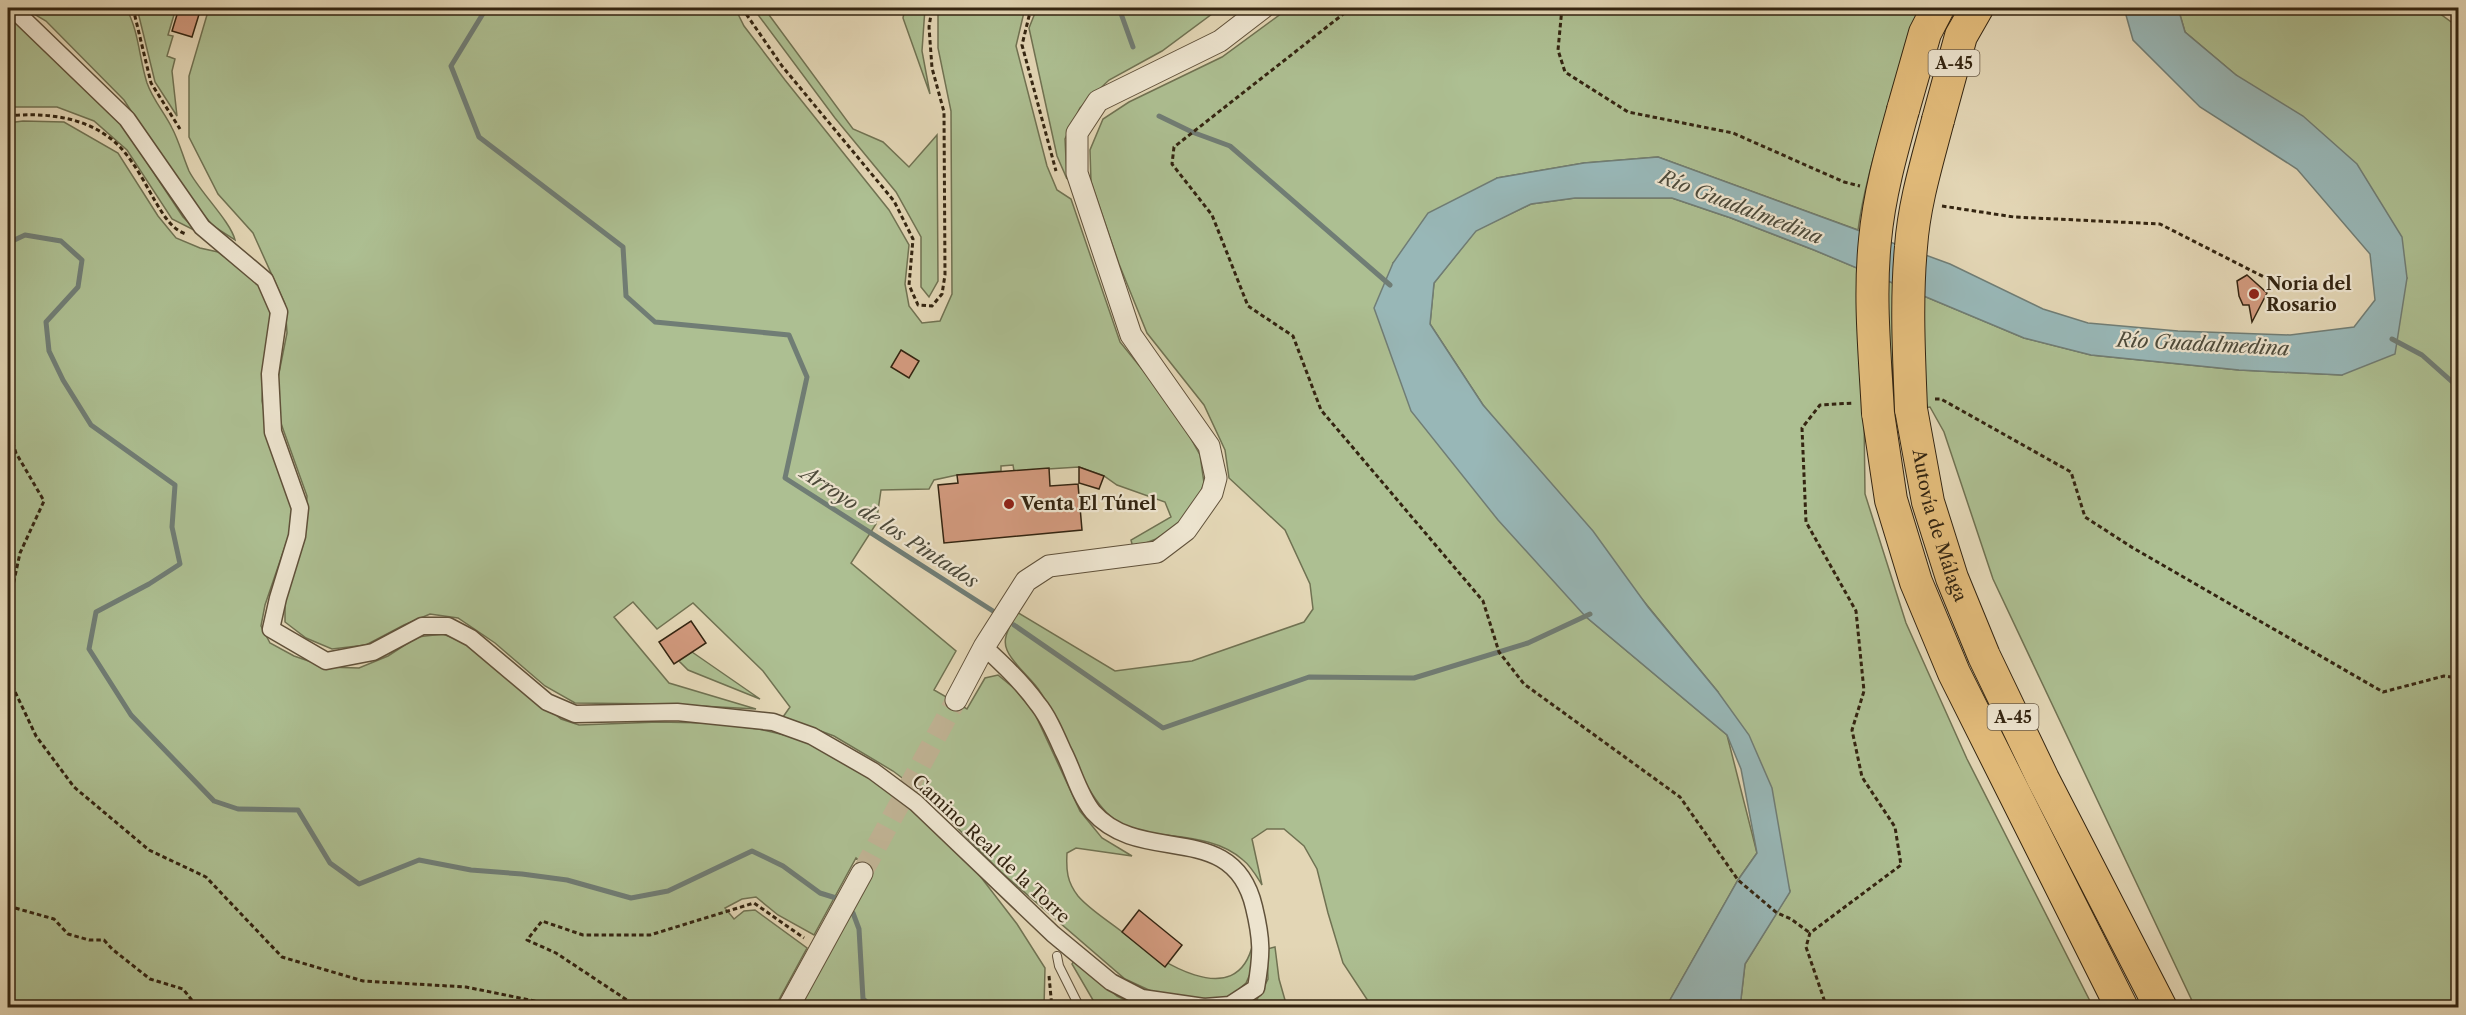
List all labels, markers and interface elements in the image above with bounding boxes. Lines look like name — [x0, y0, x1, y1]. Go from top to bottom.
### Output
road number: A-45 — [1928, 50, 1980, 76]
water label: Río Guadalmedina — [1654, 164, 1826, 249]
place label: Noria del Rosario — [2266, 273, 2352, 316]
marker: Noria del Rosario — [2247, 287, 2261, 301]
water label: Río Guadalmedina — [2114, 327, 2290, 361]
street label: Autovía de Málaga — [1907, 447, 1972, 605]
water label: Arroyo de los Pintados — [795, 459, 983, 593]
place label: Venta El Túnel — [1020, 493, 1156, 515]
marker: Venta El Túnel — [1002, 497, 1016, 511]
road number: A-45 — [1988, 704, 2038, 730]
street label: Camino Real de la Torre — [907, 770, 1075, 928]

